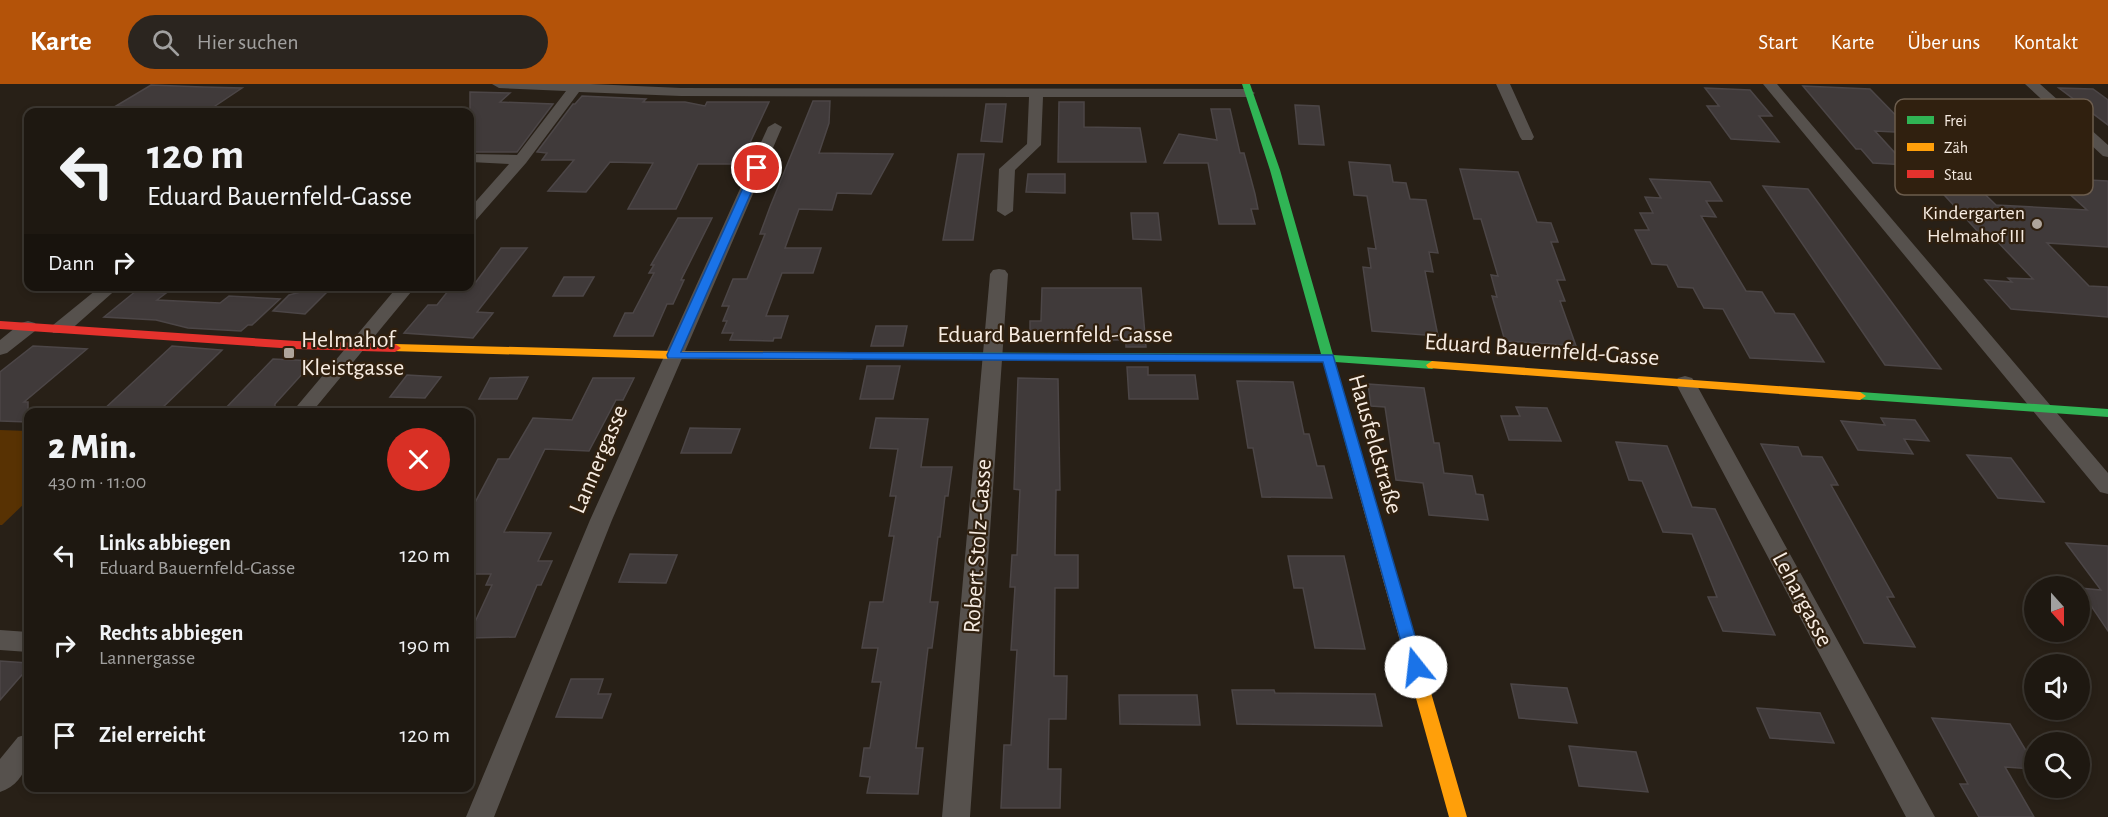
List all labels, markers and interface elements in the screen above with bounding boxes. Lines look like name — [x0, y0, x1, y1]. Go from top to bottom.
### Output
search box — [128, 15, 548, 69]
icon: search — [149, 26, 182, 59]
text: Karte — [30, 28, 92, 56]
text: Hier suchen — [197, 31, 299, 53]
text: Start — [1758, 32, 1798, 53]
text: Karte — [1831, 32, 1874, 53]
text: Über uns — [1907, 32, 1980, 53]
text: Kontakt — [2013, 32, 2078, 53]
legend — [1895, 99, 2093, 195]
text: Frei — [1944, 113, 1967, 129]
icon: left — [48, 132, 126, 210]
text: 120 m — [147, 134, 244, 176]
text: Zäh — [1944, 140, 1968, 156]
pin — [731, 142, 782, 193]
icon: arrive — [740, 151, 773, 184]
text: Stau — [1944, 167, 1972, 183]
text: Eduard Bauernfeld-Gasse — [147, 183, 412, 210]
place label: Kindergarten Helmahof III — [1922, 203, 2025, 246]
marker: Kindergarten Helmahof III — [2030, 217, 2044, 231]
icon: right — [107, 246, 140, 279]
text: Dann — [48, 252, 95, 274]
street label: Eduard Bauernfeld-Gasse — [937, 323, 1173, 347]
place label: Helmahof Kleistgasse — [301, 328, 404, 380]
street label: Eduard Bauernfeld-Gasse — [1424, 330, 1660, 370]
marker: Helmahof Kleistgasse — [282, 346, 296, 360]
street label: Hausfeldstraße — [1344, 372, 1406, 517]
street label: Lannergasse — [565, 402, 633, 517]
button: close — [387, 428, 450, 491]
text: 2 Min. — [48, 429, 137, 465]
street label: Robert Stolz-Gasse — [960, 458, 996, 634]
text: 430 m · 11:00 — [48, 472, 146, 492]
text: Links abbiegen — [99, 532, 231, 554]
icon: left — [48, 539, 81, 572]
text: 120 m — [400, 544, 450, 566]
street label: Lehargasse — [1767, 548, 1837, 651]
text: Eduard Bauernfeld-Gasse — [99, 558, 295, 578]
north arrow — [2024, 576, 2090, 642]
map controls — [2024, 576, 2090, 798]
text: Rechts abbiegen — [99, 622, 243, 644]
icon: right — [48, 629, 81, 662]
text: 190 m — [399, 634, 450, 656]
position arrow — [1384, 635, 1448, 699]
text: Lannergasse — [99, 648, 195, 668]
button: sound — [2024, 654, 2090, 720]
icon: arrive — [48, 719, 81, 752]
text: Ziel erreicht — [99, 724, 206, 746]
text: 120 m — [400, 724, 450, 746]
button: search — [2024, 732, 2090, 798]

